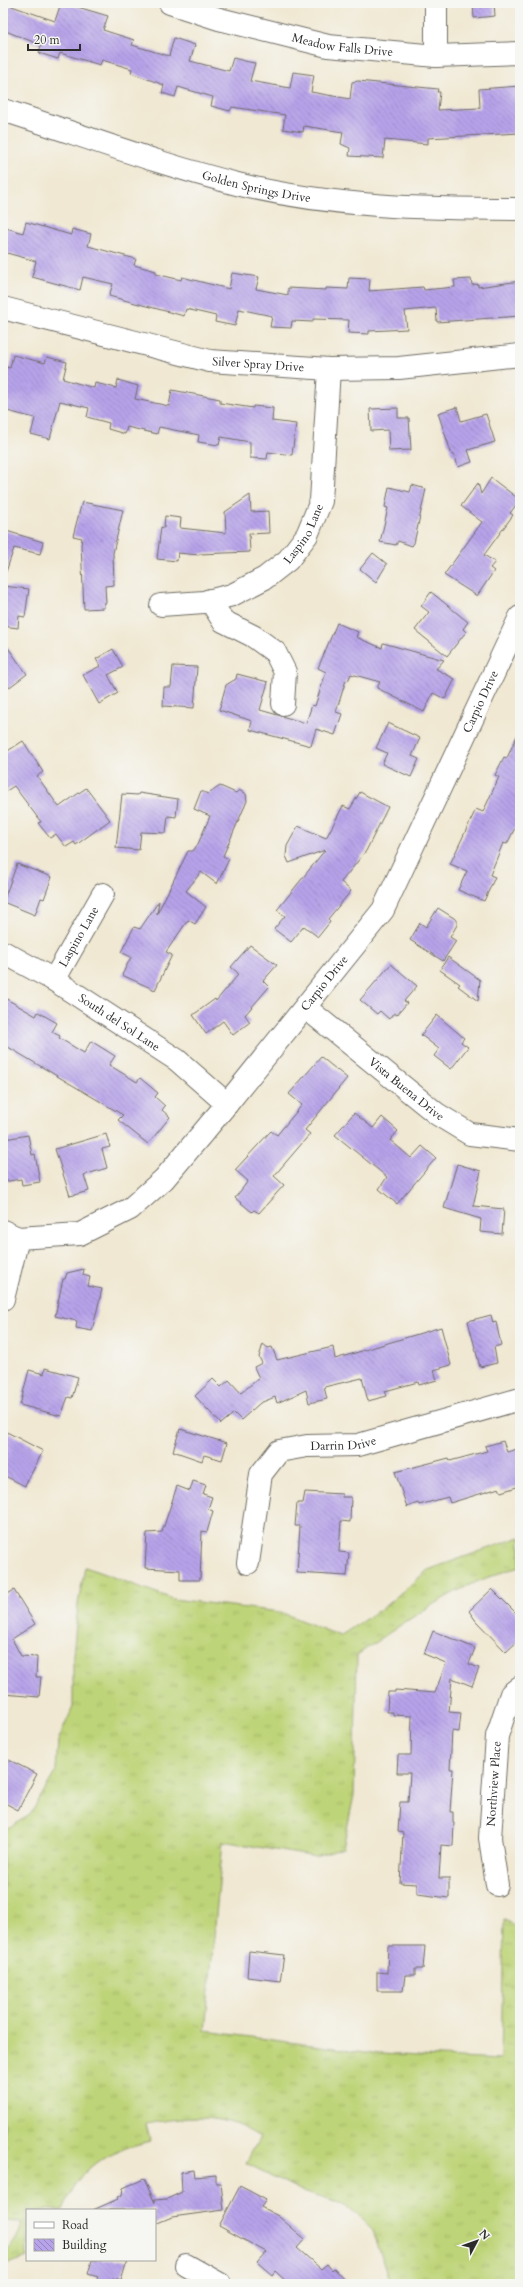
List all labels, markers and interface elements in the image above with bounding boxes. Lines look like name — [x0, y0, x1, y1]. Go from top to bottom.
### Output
scale bar — [28, 26, 80, 52]
street label: Meadow Falls Drive — [290, 29, 394, 60]
text: 20 m — [34, 32, 61, 48]
street label: Golden Springs Drive — [200, 167, 312, 206]
street label: Silver Spray Drive — [212, 353, 305, 375]
street label: Laspino Lane — [280, 501, 327, 567]
street label: Carpio Drive — [459, 668, 502, 735]
street label: Laspino Lane — [55, 903, 102, 970]
street label: Carpio Drive — [297, 952, 352, 1014]
street label: South del Sol Lane — [75, 990, 163, 1055]
street label: Vista Buena Drive — [365, 1054, 447, 1124]
street label: Darrin Drive — [310, 1432, 378, 1454]
street label: Northview Place — [483, 1740, 505, 1827]
legend — [26, 2209, 156, 2261]
text: Road — [62, 2217, 89, 2233]
north arrow — [457, 2221, 497, 2261]
text: N — [475, 2226, 493, 2244]
text: Building — [62, 2237, 107, 2253]

